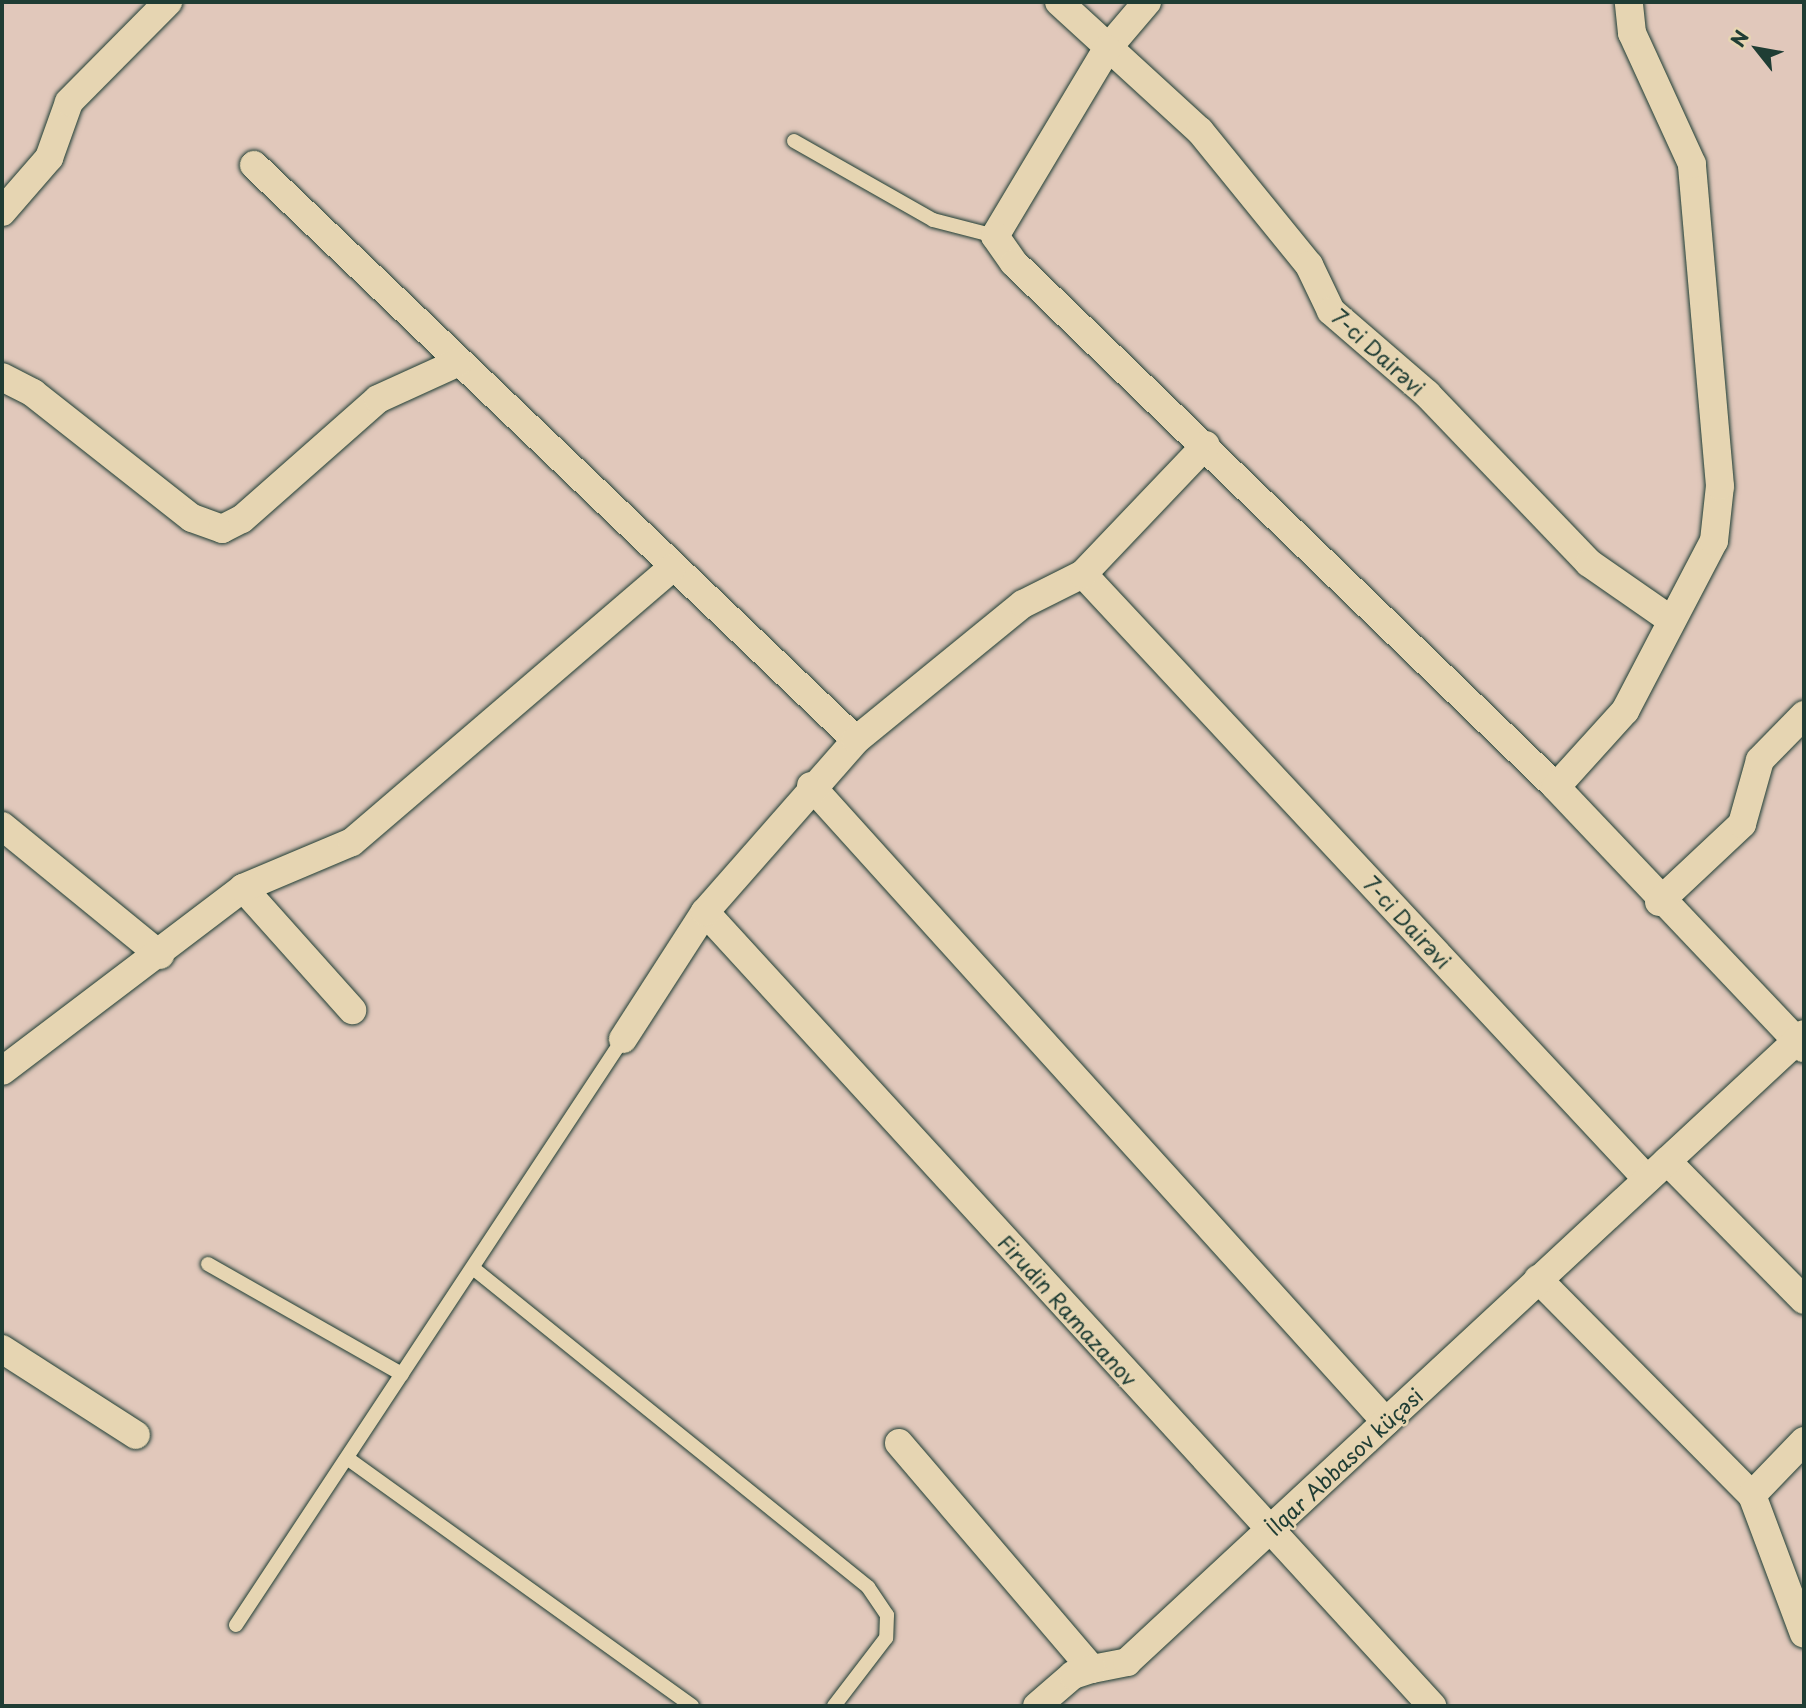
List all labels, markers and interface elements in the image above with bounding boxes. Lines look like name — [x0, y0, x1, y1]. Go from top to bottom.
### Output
north arrow — [1722, 14, 1792, 84]
text: N — [1723, 25, 1755, 52]
street label: 7-ci Dairəvi — [1327, 304, 1431, 400]
street label: 7-ci Dairəvi — [1359, 871, 1457, 973]
street label: Firudin Ramazanov — [994, 1229, 1142, 1391]
street label: İlqar Abbasov küçəsi — [1260, 1381, 1428, 1541]

